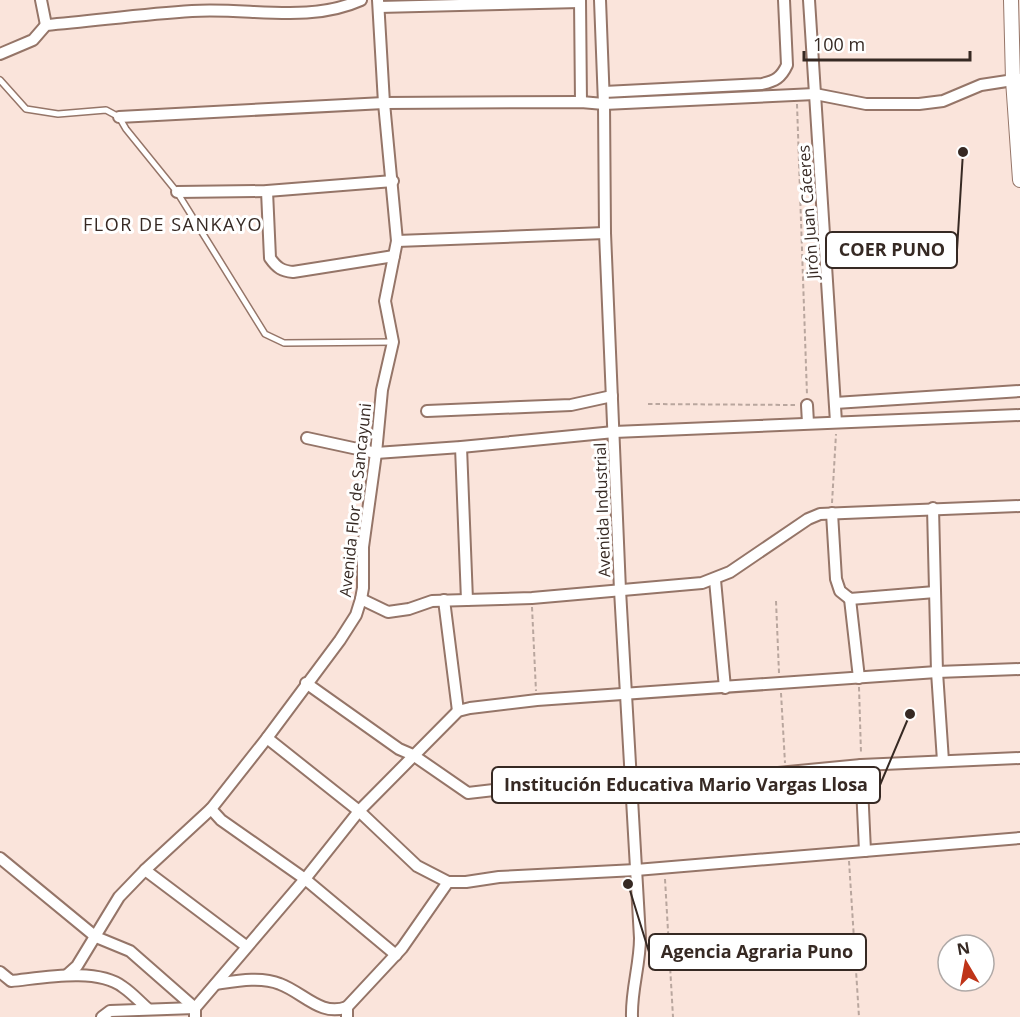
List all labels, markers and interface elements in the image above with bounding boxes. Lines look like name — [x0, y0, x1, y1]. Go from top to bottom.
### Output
scale bar — [804, 24, 970, 62]
text: 100 m — [813, 32, 865, 56]
street label: Jirón Juan Cáceres — [792, 144, 824, 282]
district label: FLOR DE SANKAYO — [83, 212, 263, 236]
callout: COER PUNO — [826, 232, 957, 268]
text: COER PUNO — [839, 237, 945, 261]
street label: Avenida Flor de Sancayuni — [334, 402, 376, 598]
street label: Avenida Industrial — [589, 442, 615, 578]
callout: Institución Educativa Mario Vargas Llosa — [492, 767, 880, 803]
text: Institución Educativa Mario Vargas Llosa — [504, 772, 868, 796]
north arrow — [936, 933, 996, 993]
callout: Agencia Agraria Puno — [649, 934, 866, 970]
text: N — [955, 936, 972, 960]
text: Agencia Agraria Puno — [661, 939, 853, 963]

